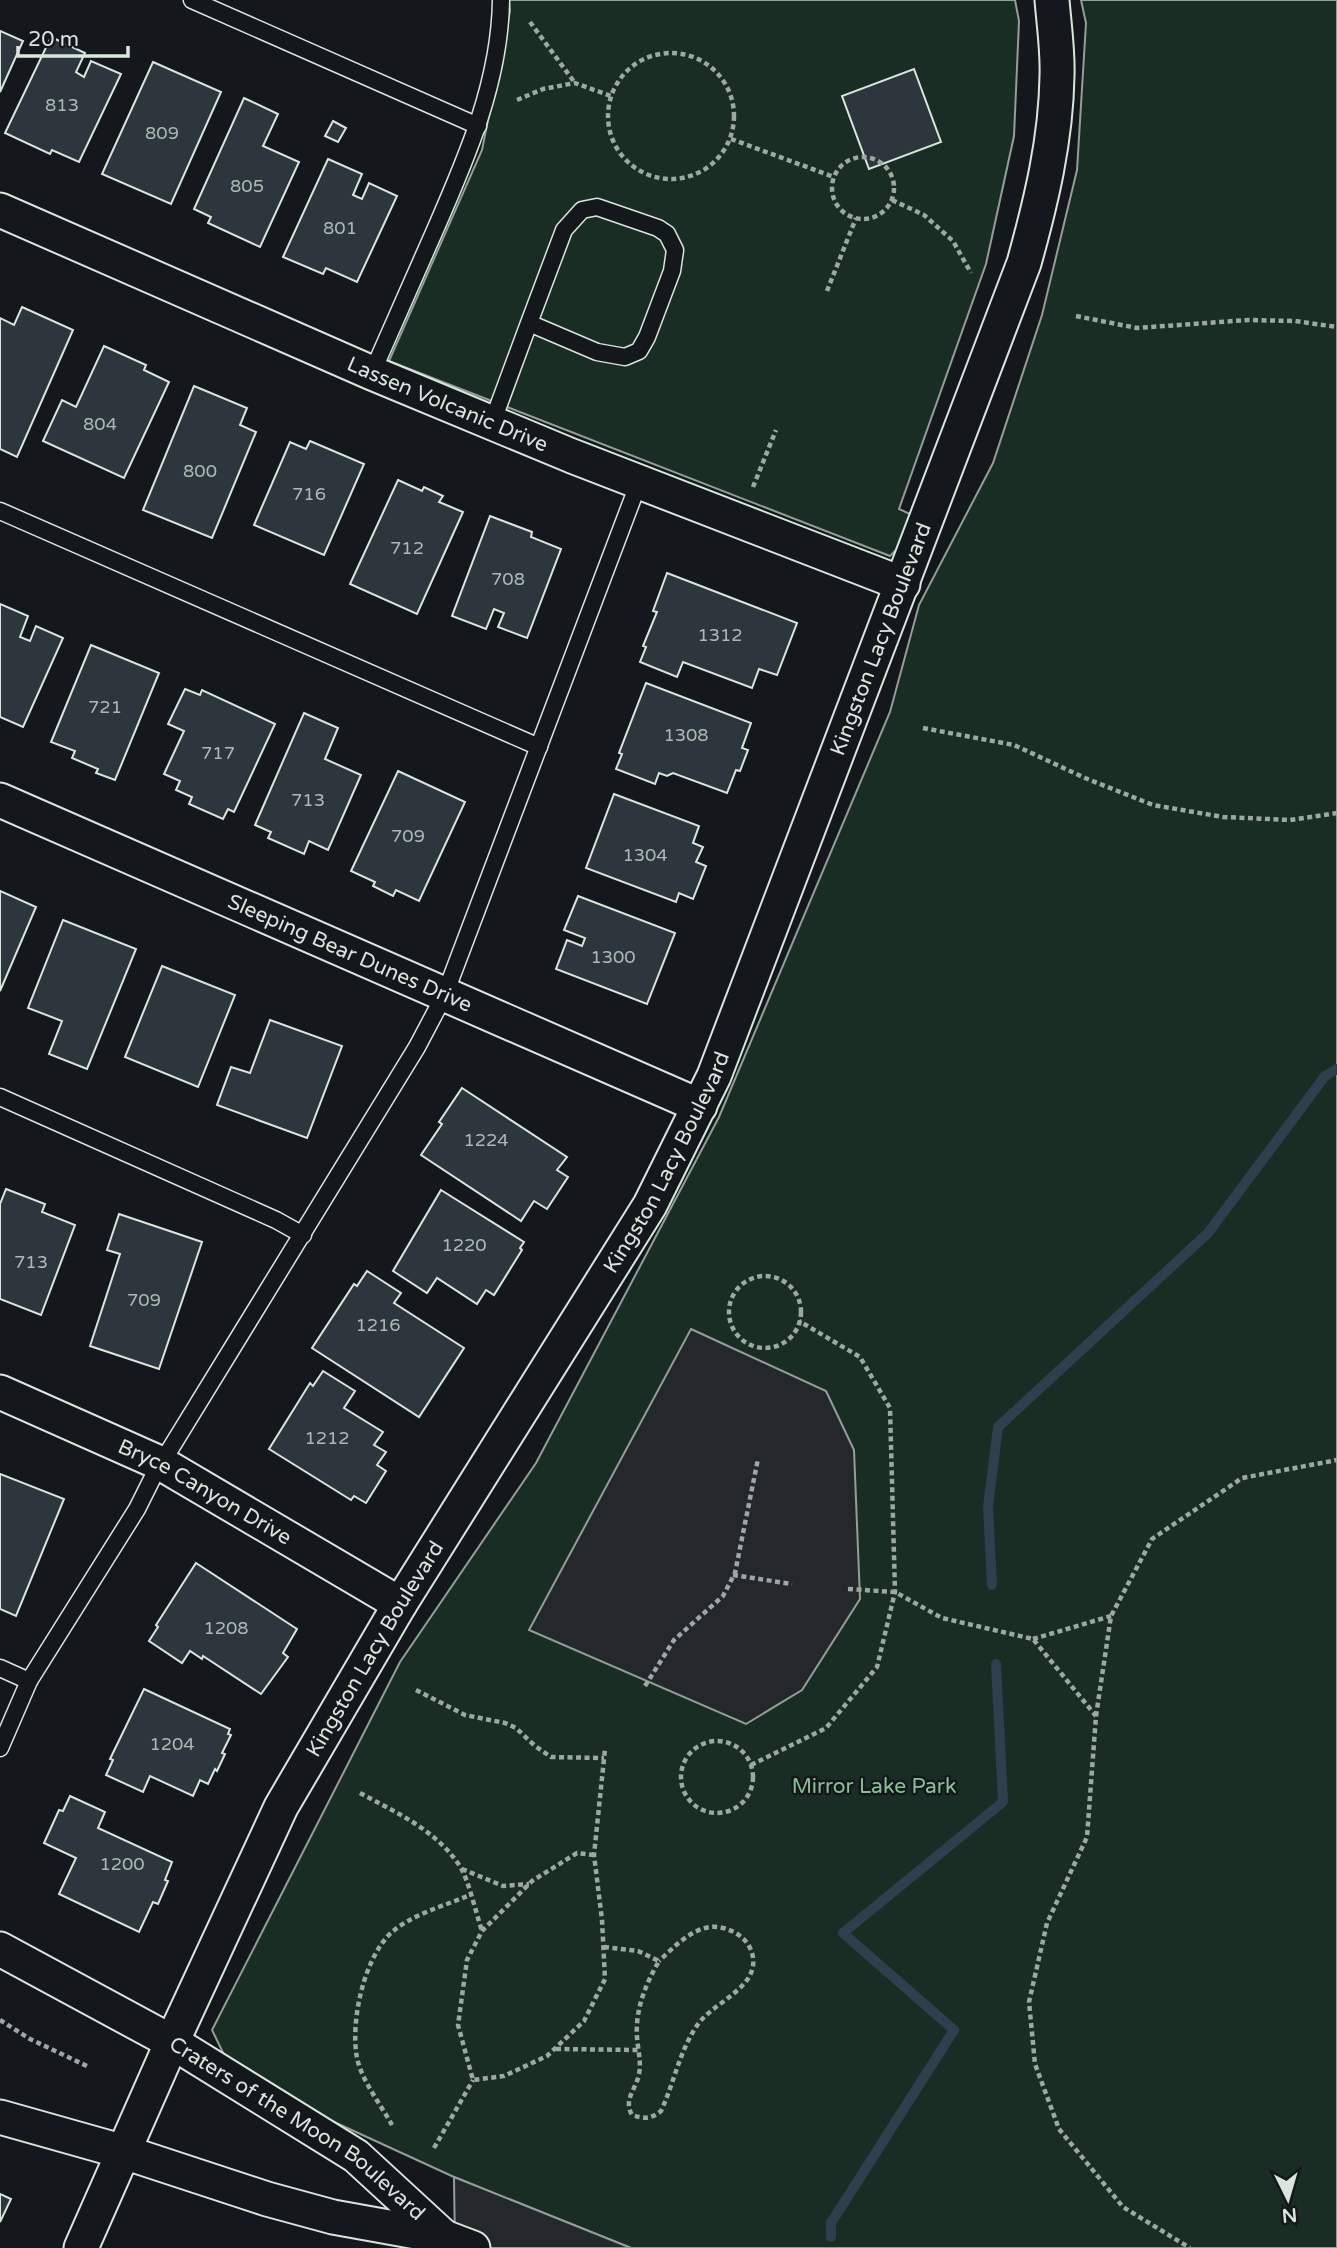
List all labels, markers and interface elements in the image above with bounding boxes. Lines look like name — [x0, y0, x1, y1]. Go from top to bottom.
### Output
scale bar — [18, 14, 128, 58]
text: 20 m — [28, 27, 79, 52]
house number: 813 — [45, 94, 79, 116]
house number: 809 — [145, 122, 179, 144]
house number: 805 — [230, 175, 264, 197]
house number: 801 — [323, 217, 357, 239]
street label: Lassen Volcanic Drive — [343, 351, 552, 457]
house number: 804 — [83, 413, 117, 435]
house number: 800 — [183, 460, 217, 482]
house number: 716 — [292, 483, 326, 505]
street label: Kingston Lacy Boulevard — [825, 519, 936, 759]
house number: 712 — [390, 537, 424, 559]
house number: 708 — [491, 568, 525, 590]
house number: 1312 — [697, 624, 743, 646]
house number: 721 — [88, 696, 122, 718]
house number: 1308 — [663, 724, 709, 746]
house number: 717 — [201, 742, 235, 764]
house number: 713 — [291, 789, 325, 811]
house number: 709 — [391, 825, 425, 847]
house number: 1304 — [622, 844, 668, 866]
street label: Sleeping Bear Dunes Drive — [224, 889, 476, 1017]
house number: 1300 — [590, 946, 636, 968]
street label: Kingston Lacy Boulevard — [598, 1048, 735, 1278]
house number: 1224 — [463, 1129, 509, 1151]
house number: 1220 — [441, 1234, 487, 1256]
house number: 713 — [14, 1251, 48, 1273]
house number: 709 — [127, 1289, 161, 1311]
house number: 1216 — [355, 1314, 401, 1336]
house number: 1212 — [304, 1427, 350, 1449]
street label: Bryce Canyon Drive — [114, 1434, 296, 1550]
street label: Kingston Lacy Boulevard — [301, 1536, 449, 1761]
house number: 1208 — [203, 1617, 249, 1639]
house number: 1204 — [149, 1733, 195, 1755]
park label: Mirror Lake Park — [792, 1774, 956, 1799]
house number: 1200 — [99, 1853, 145, 1875]
street label: Craters of the Moon Boulevard — [165, 2031, 430, 2226]
north arrow — [1253, 2164, 1323, 2234]
text: N — [1281, 2203, 1298, 2227]

